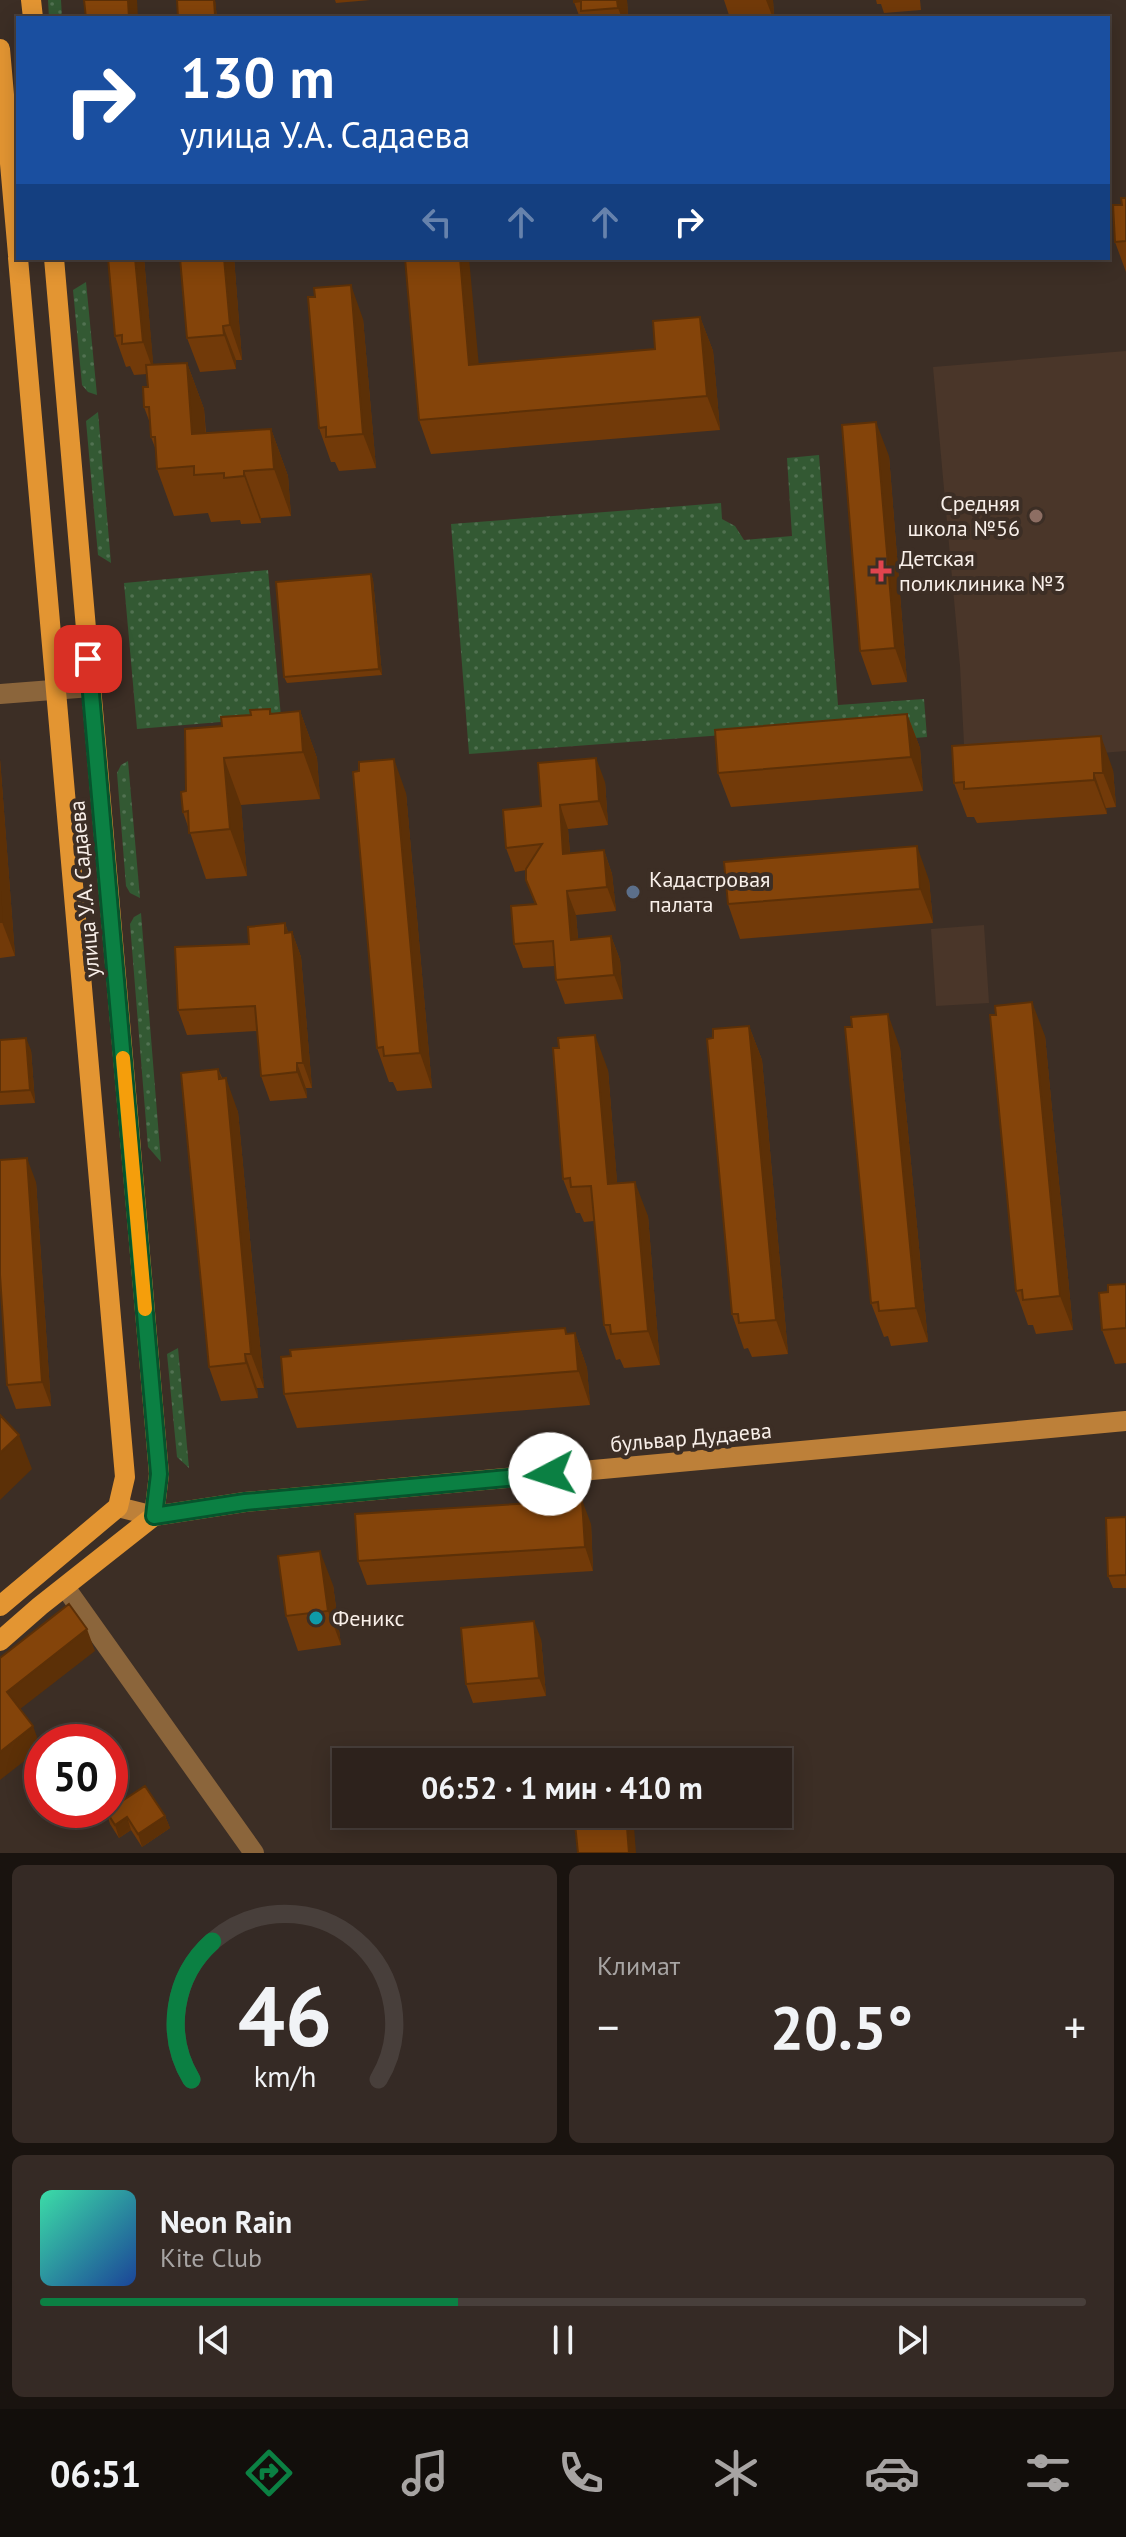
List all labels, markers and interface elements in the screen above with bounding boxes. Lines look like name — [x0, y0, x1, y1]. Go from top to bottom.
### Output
text: 130 m — [180, 41, 335, 113]
icon: right — [48, 48, 152, 152]
text: улица У.А. Садаева — [180, 111, 470, 158]
icon: left — [415, 200, 459, 244]
icon: ahead — [499, 200, 543, 244]
icon: ahead — [583, 200, 627, 244]
icon: right — [667, 200, 711, 244]
place label: Средняя школа №56 — [908, 489, 1020, 542]
marker: Средняя школа №56 — [1027, 507, 1045, 525]
place label: Детская поликлиника №3 — [899, 544, 1065, 597]
marker: Детская поликлиника №3 — [870, 560, 892, 582]
pin — [54, 625, 122, 693]
icon: arrive — [66, 637, 110, 681]
street label: улица У.А. Садаева — [62, 799, 106, 979]
place label: Кадастровая палата — [649, 865, 771, 918]
marker: Кадастровая палата — [624, 883, 642, 901]
street label: бульвар Дудаева — [609, 1416, 773, 1458]
position arrow — [508, 1432, 592, 1516]
place label: Феникс — [332, 1604, 405, 1632]
marker: Феникс — [307, 1609, 325, 1627]
speed limit sign: 50 — [24, 1724, 128, 1828]
text: 06:52 · 1 мин · 410 m — [421, 1768, 703, 1807]
text: Климат — [597, 1949, 680, 1982]
text: 46 — [237, 1961, 332, 2069]
text: 20.5° — [770, 1988, 913, 2066]
text: − — [597, 1998, 619, 2055]
text: + — [1064, 1998, 1086, 2055]
text: km/h — [253, 2058, 316, 2095]
text: Neon Rain — [160, 2202, 292, 2241]
text: Kite Club — [160, 2241, 262, 2274]
icon: previous — [192, 2318, 236, 2362]
icon: pause — [541, 2318, 585, 2362]
icon: next — [890, 2318, 934, 2362]
icon: directions — [241, 2445, 297, 2501]
icon: music — [397, 2445, 453, 2501]
icon: phone — [553, 2445, 609, 2501]
icon: climate — [708, 2445, 764, 2501]
icon: car — [864, 2445, 920, 2501]
icon: filters — [1020, 2445, 1076, 2501]
text: 06:51 — [50, 2450, 141, 2497]

